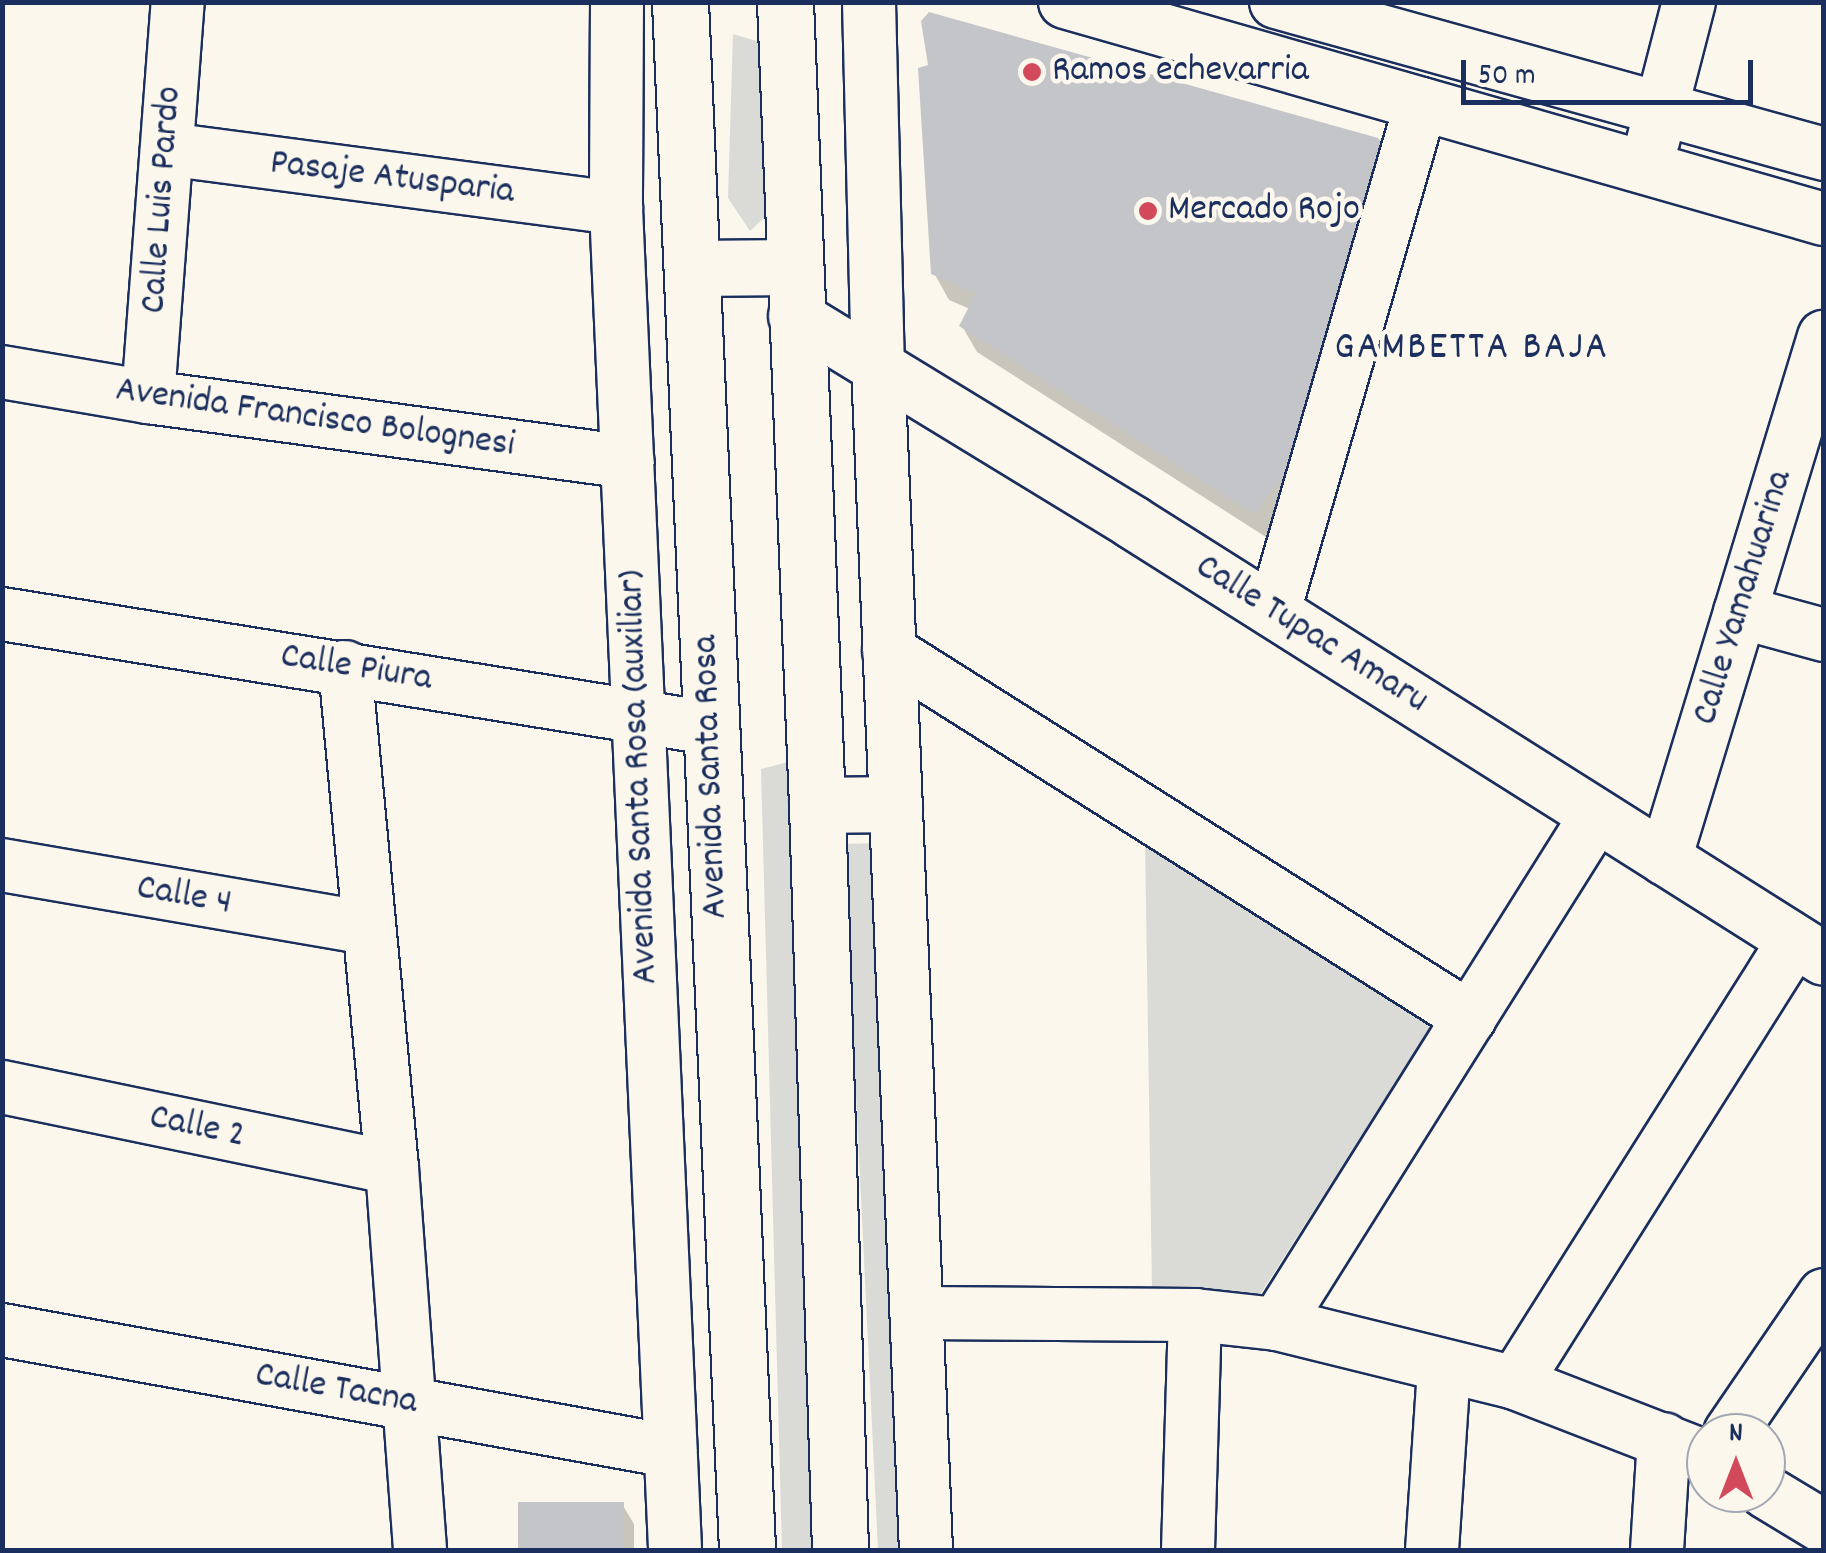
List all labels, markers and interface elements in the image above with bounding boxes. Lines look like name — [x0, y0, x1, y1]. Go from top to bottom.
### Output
scale bar — [1466, 40, 1758, 102]
place label: Ramos echevarria — [1052, 49, 1309, 95]
text: 50 m — [1478, 56, 1536, 99]
marker: Ramos echevarria — [1021, 61, 1043, 83]
street label: Calle Luis Pardo — [132, 85, 194, 315]
street label: Pasaje Atusparia — [267, 141, 517, 217]
place label: Mercado Rojo — [1168, 188, 1360, 234]
marker: Mercado Rojo — [1137, 200, 1159, 222]
district label: GAMBETTA BAJA — [1334, 326, 1610, 374]
street label: Avenida Francisco Bolognesi — [113, 368, 517, 470]
street label: Calle Yamahuarina — [1684, 465, 1804, 731]
street label: Calle Tupac Amaru — [1186, 545, 1436, 725]
street label: Avenida Santa Rosa (auxiliar) — [610, 569, 670, 985]
street label: Avenida Santa Rosa — [684, 634, 740, 920]
street label: Calle Piura — [277, 635, 435, 703]
street label: Calle 4 — [133, 866, 235, 928]
street label: Calle 2 — [145, 1096, 249, 1160]
street label: Calle Tacna — [251, 1353, 421, 1427]
north arrow — [1686, 1413, 1786, 1513]
text: N — [1729, 1415, 1743, 1455]

